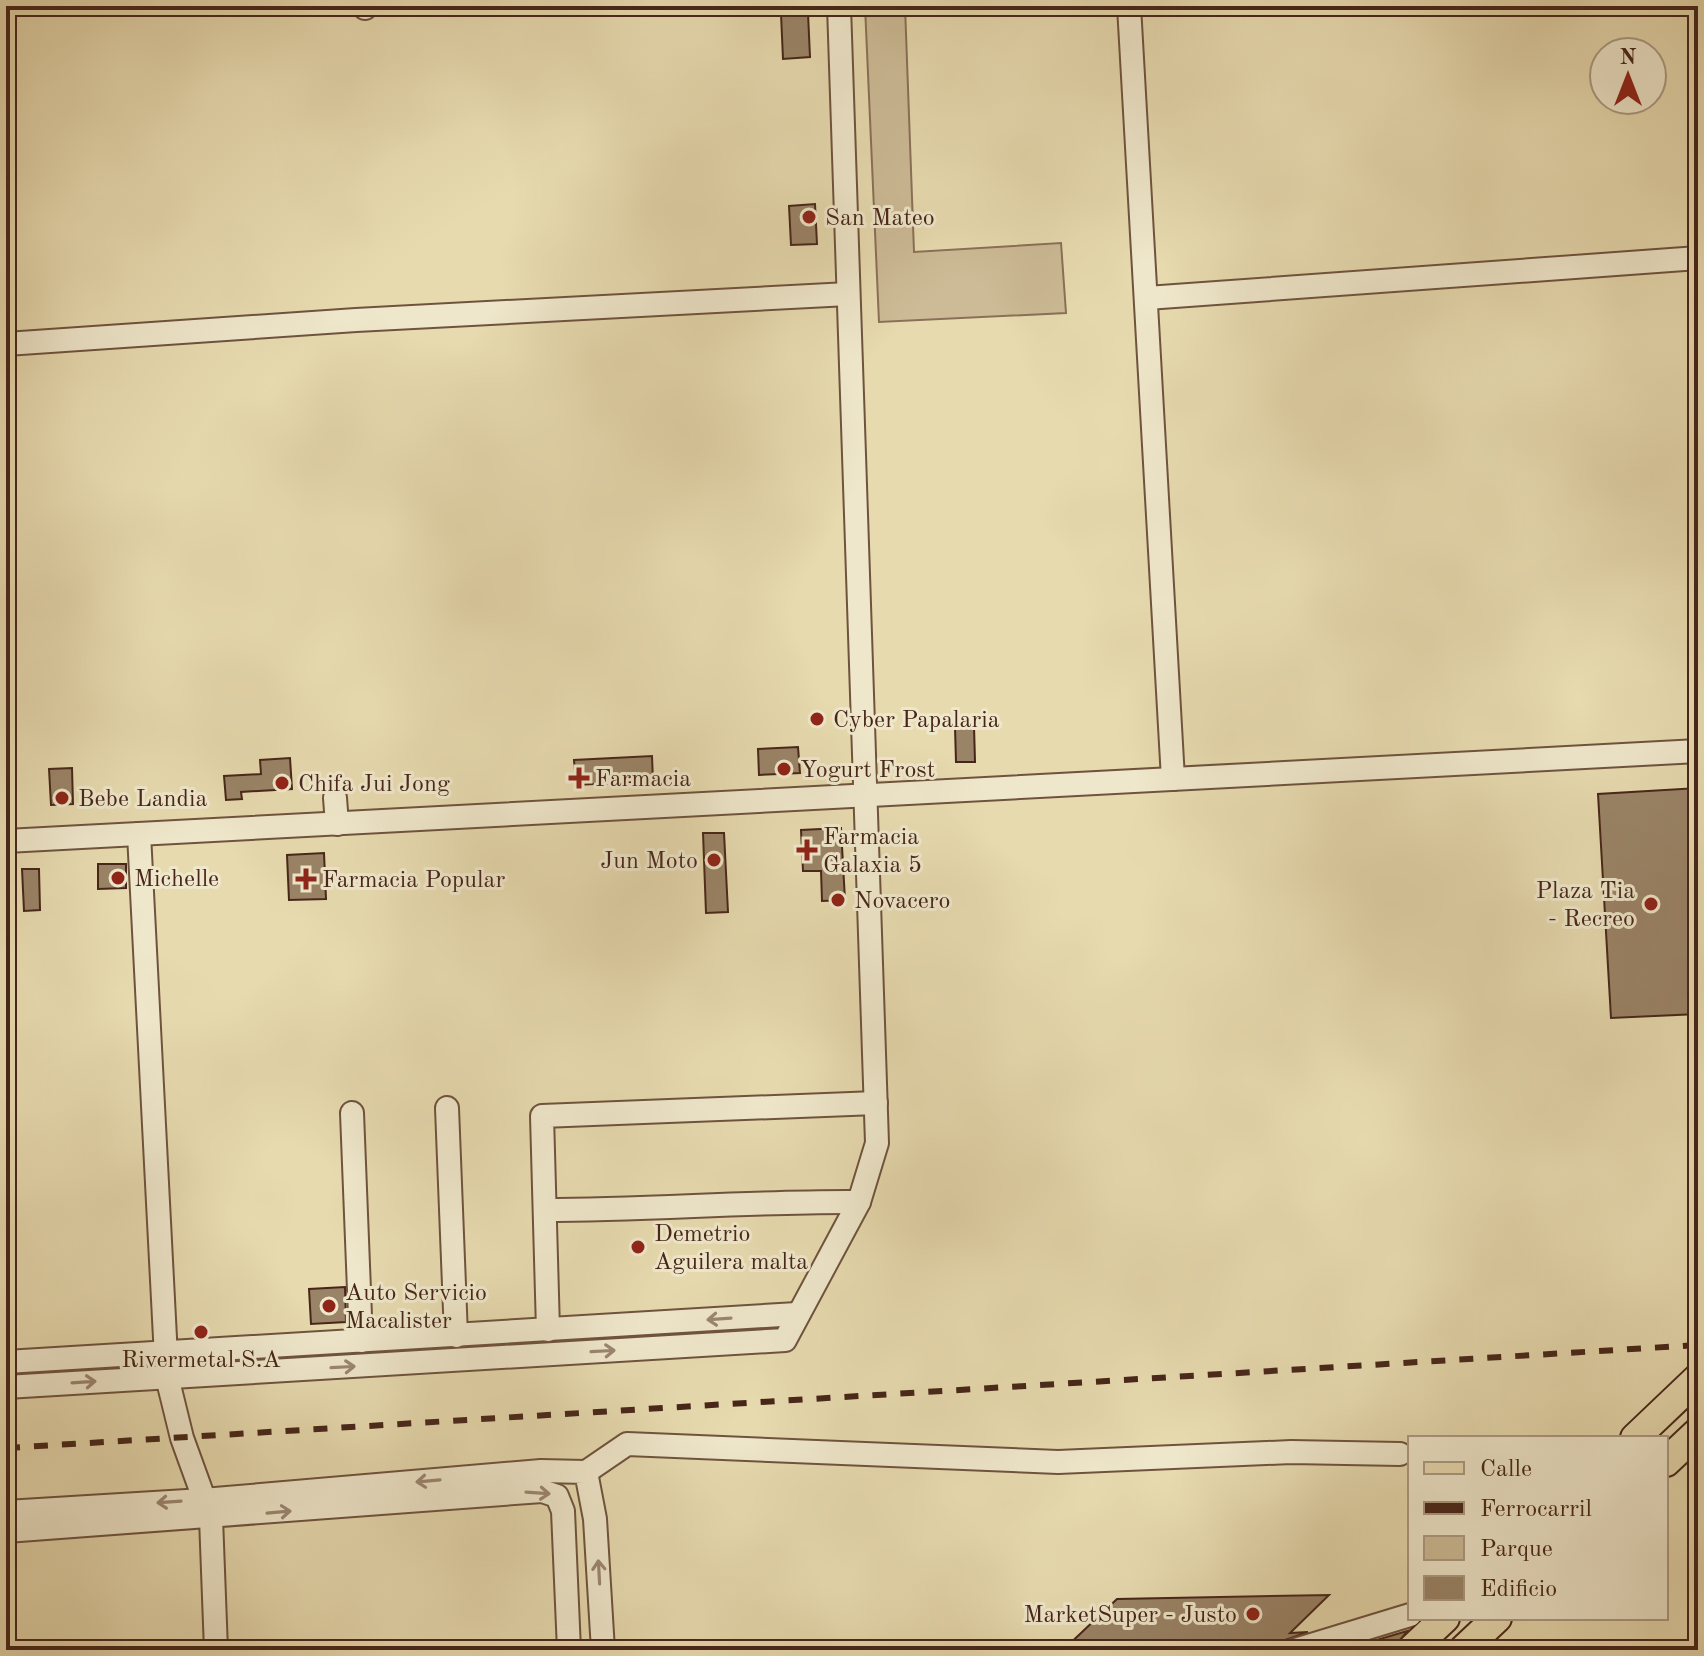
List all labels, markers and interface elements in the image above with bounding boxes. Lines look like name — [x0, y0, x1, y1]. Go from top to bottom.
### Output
north arrow — [1588, 36, 1668, 116]
text: N — [1620, 47, 1637, 69]
place label: San Mateo — [825, 207, 935, 231]
marker: San Mateo — [800, 208, 818, 226]
place label: Cyber Papalaria — [833, 709, 1000, 733]
marker: Cyber Papalaria — [808, 710, 826, 728]
place label: Yogurt Frost — [800, 759, 935, 783]
marker: Yogurt Frost — [775, 760, 793, 778]
place label: Farmacia — [595, 768, 691, 792]
marker: Farmacia — [570, 769, 588, 787]
place label: Chifa Jui Jong — [298, 773, 450, 797]
marker: Chifa Jui Jong — [273, 774, 291, 792]
place label: Bebe Landia — [78, 788, 208, 812]
marker: Bebe Landia — [53, 789, 71, 807]
place label: Farmacia Galaxia 5 — [823, 826, 922, 878]
marker: Farmacia Galaxia 5 — [798, 841, 816, 859]
place label: Jun Moto — [600, 850, 698, 874]
marker: Jun Moto — [705, 851, 723, 869]
place label: Michelle — [134, 868, 219, 892]
marker: Michelle — [109, 869, 127, 887]
place label: Farmacia Popular — [322, 869, 505, 893]
marker: Farmacia Popular — [297, 870, 315, 888]
place label: Plaza Tia - Recreo — [1536, 880, 1635, 932]
place label: Novacero — [854, 890, 950, 914]
marker: Novacero — [829, 891, 847, 909]
marker: Plaza Tia - Recreo — [1642, 895, 1660, 913]
place label: Demetrio Aguilera malta — [654, 1223, 808, 1275]
marker: Demetrio Aguilera malta — [629, 1238, 647, 1256]
place label: Auto Servicio Macalister — [345, 1282, 487, 1334]
marker: Auto Servicio Macalister — [320, 1297, 338, 1315]
one-way arrow — [706, 1312, 733, 1327]
marker: Rivermetal S.A — [192, 1323, 210, 1341]
one-way arrow — [589, 1343, 616, 1358]
place label: Rivermetal S.A — [121, 1349, 281, 1373]
one-way arrow — [329, 1359, 356, 1374]
one-way arrow — [70, 1374, 97, 1389]
legend — [1408, 1436, 1668, 1620]
text: Calle — [1480, 1458, 1532, 1482]
one-way arrow — [415, 1474, 442, 1489]
one-way arrow — [525, 1486, 551, 1501]
one-way arrow — [156, 1495, 183, 1510]
text: Ferrocarril — [1480, 1498, 1592, 1522]
one-way arrow — [265, 1504, 292, 1519]
text: Parque — [1480, 1538, 1553, 1562]
one-way arrow — [591, 1559, 606, 1586]
text: Edificio — [1480, 1578, 1557, 1602]
place label: MarketSuper - Justo — [1023, 1604, 1237, 1628]
marker: MarketSuper - Justo — [1244, 1605, 1262, 1623]

